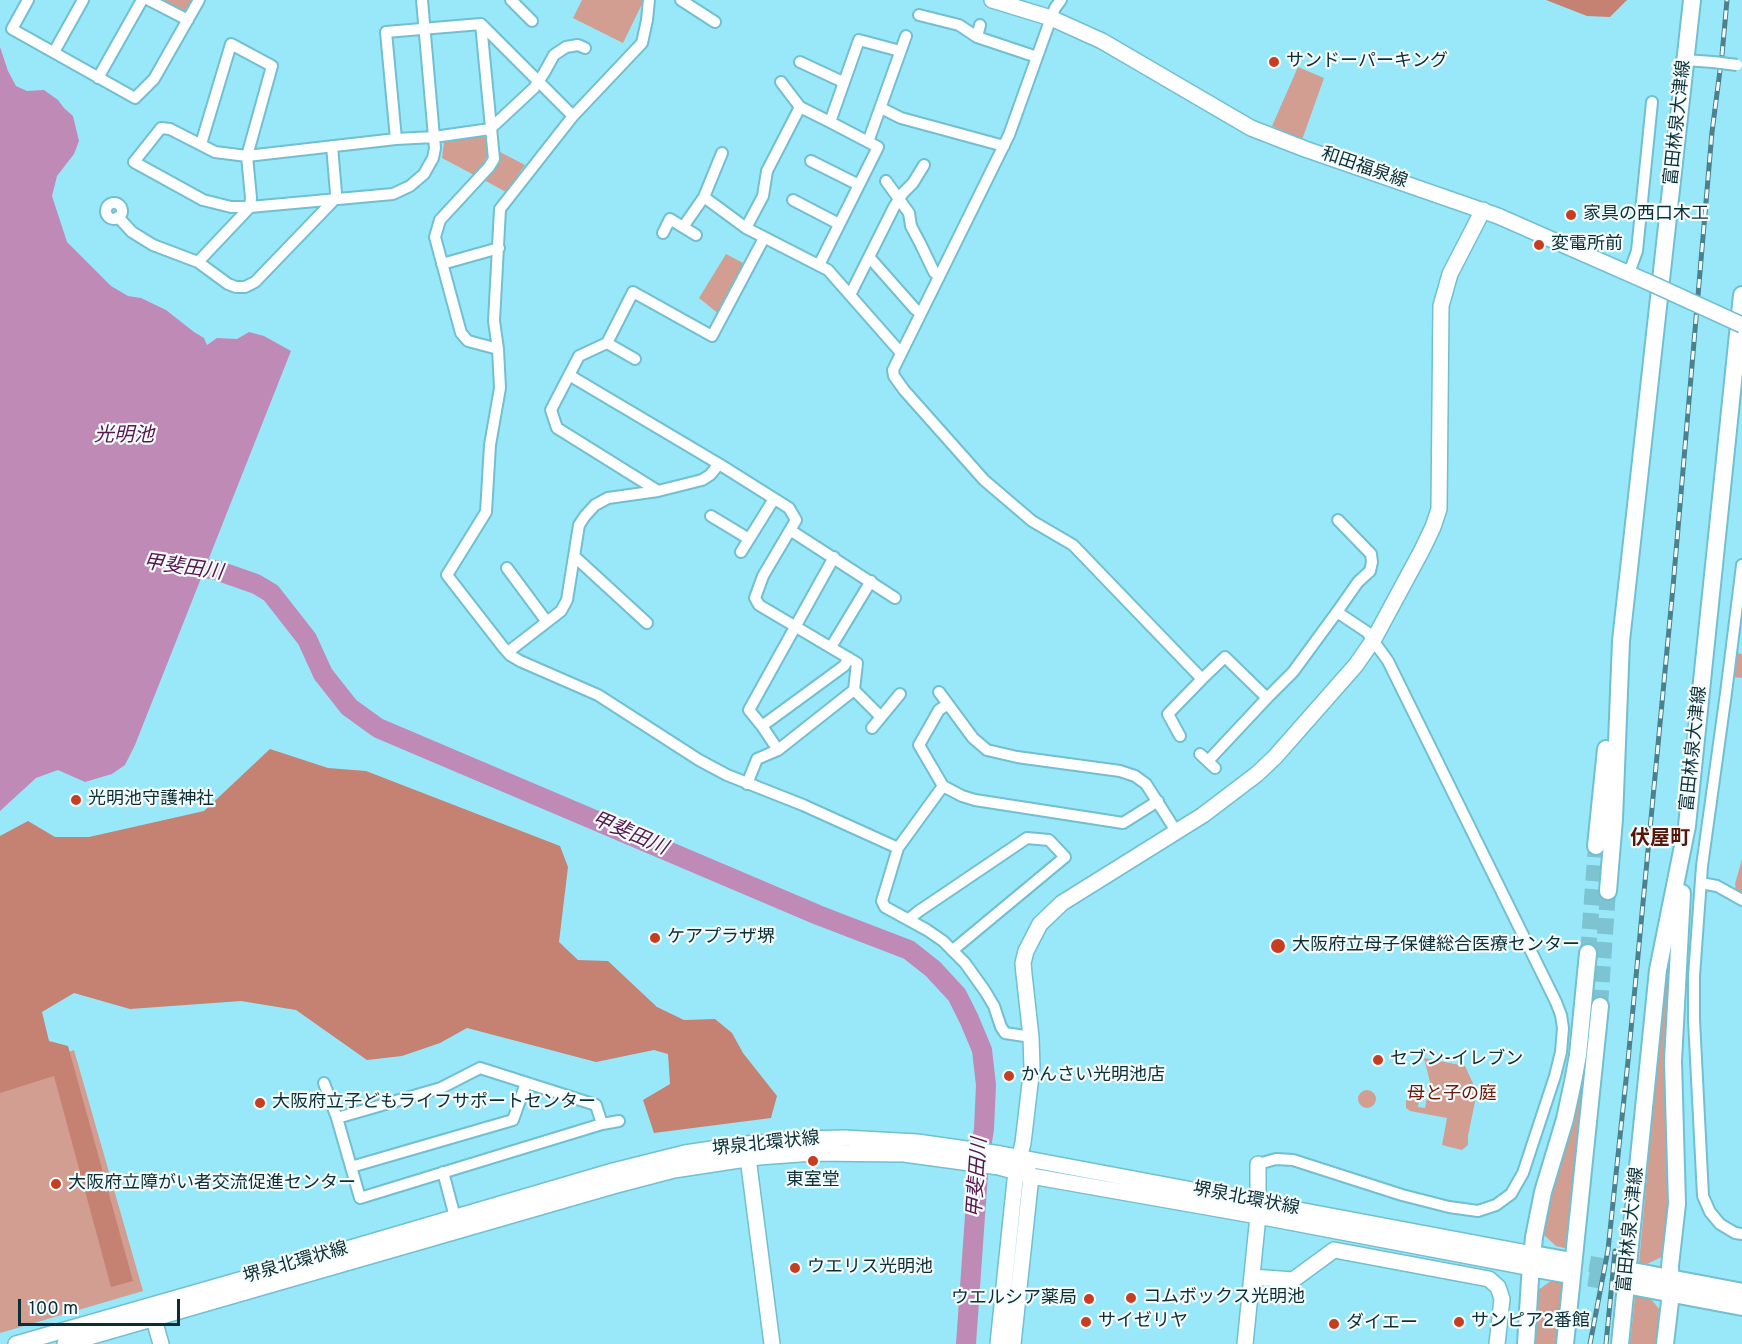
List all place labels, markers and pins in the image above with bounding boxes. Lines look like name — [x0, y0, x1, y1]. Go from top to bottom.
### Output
place label: サンドーパーキング — [1286, 51, 1448, 73]
marker: サンドーパーキング — [1267, 55, 1281, 69]
place label: 家具の西口木工 — [1583, 204, 1709, 226]
marker: 家具の西口木工 — [1564, 208, 1578, 222]
place label: 変電所前 — [1551, 234, 1623, 256]
marker: 変電所前 — [1532, 238, 1546, 252]
place label: 光明池守護神社 — [88, 789, 214, 811]
marker: 光明池守護神社 — [69, 793, 83, 807]
place label: ケアプラザ堺 — [667, 927, 775, 949]
marker: ケアプラザ堺 — [648, 931, 662, 945]
place label: 大阪府立母子保健総合医療センター — [1292, 935, 1580, 957]
marker: 大阪府立母子保健総合医療センター — [1269, 937, 1287, 955]
place label: セブン-イレブン — [1390, 1049, 1523, 1071]
marker: セブン-イレブン — [1371, 1053, 1385, 1067]
place label: かんさい光明池店 — [1021, 1065, 1165, 1087]
marker: かんさい光明池店 — [1002, 1069, 1016, 1083]
place label: 大阪府立子どもライフサポートセンター — [272, 1092, 596, 1114]
marker: 大阪府立子どもライフサポートセンター — [253, 1096, 267, 1110]
marker: 東室堂 — [806, 1154, 820, 1168]
place label: 東室堂 — [786, 1170, 840, 1192]
place label: 大阪府立障がい者交流促進センター — [68, 1173, 356, 1195]
marker: 大阪府立障がい者交流促進センター — [49, 1177, 63, 1191]
place label: ウエリス光明池 — [807, 1257, 933, 1279]
marker: ウエリス光明池 — [788, 1261, 802, 1275]
place label: コムボックス光明池 — [1143, 1287, 1305, 1309]
place label: ウエルシア薬局 — [951, 1288, 1077, 1310]
marker: コムボックス光明池 — [1124, 1291, 1138, 1305]
marker: ウエルシア薬局 — [1082, 1292, 1096, 1306]
place label: サイゼリヤ — [1098, 1311, 1188, 1333]
place label: サンピア2番館 — [1471, 1311, 1590, 1333]
place label: ダイエー — [1346, 1313, 1418, 1335]
marker: サイゼリヤ — [1079, 1315, 1093, 1329]
marker: サンピア2番館 — [1452, 1315, 1466, 1329]
marker: ダイエー — [1327, 1317, 1341, 1331]

